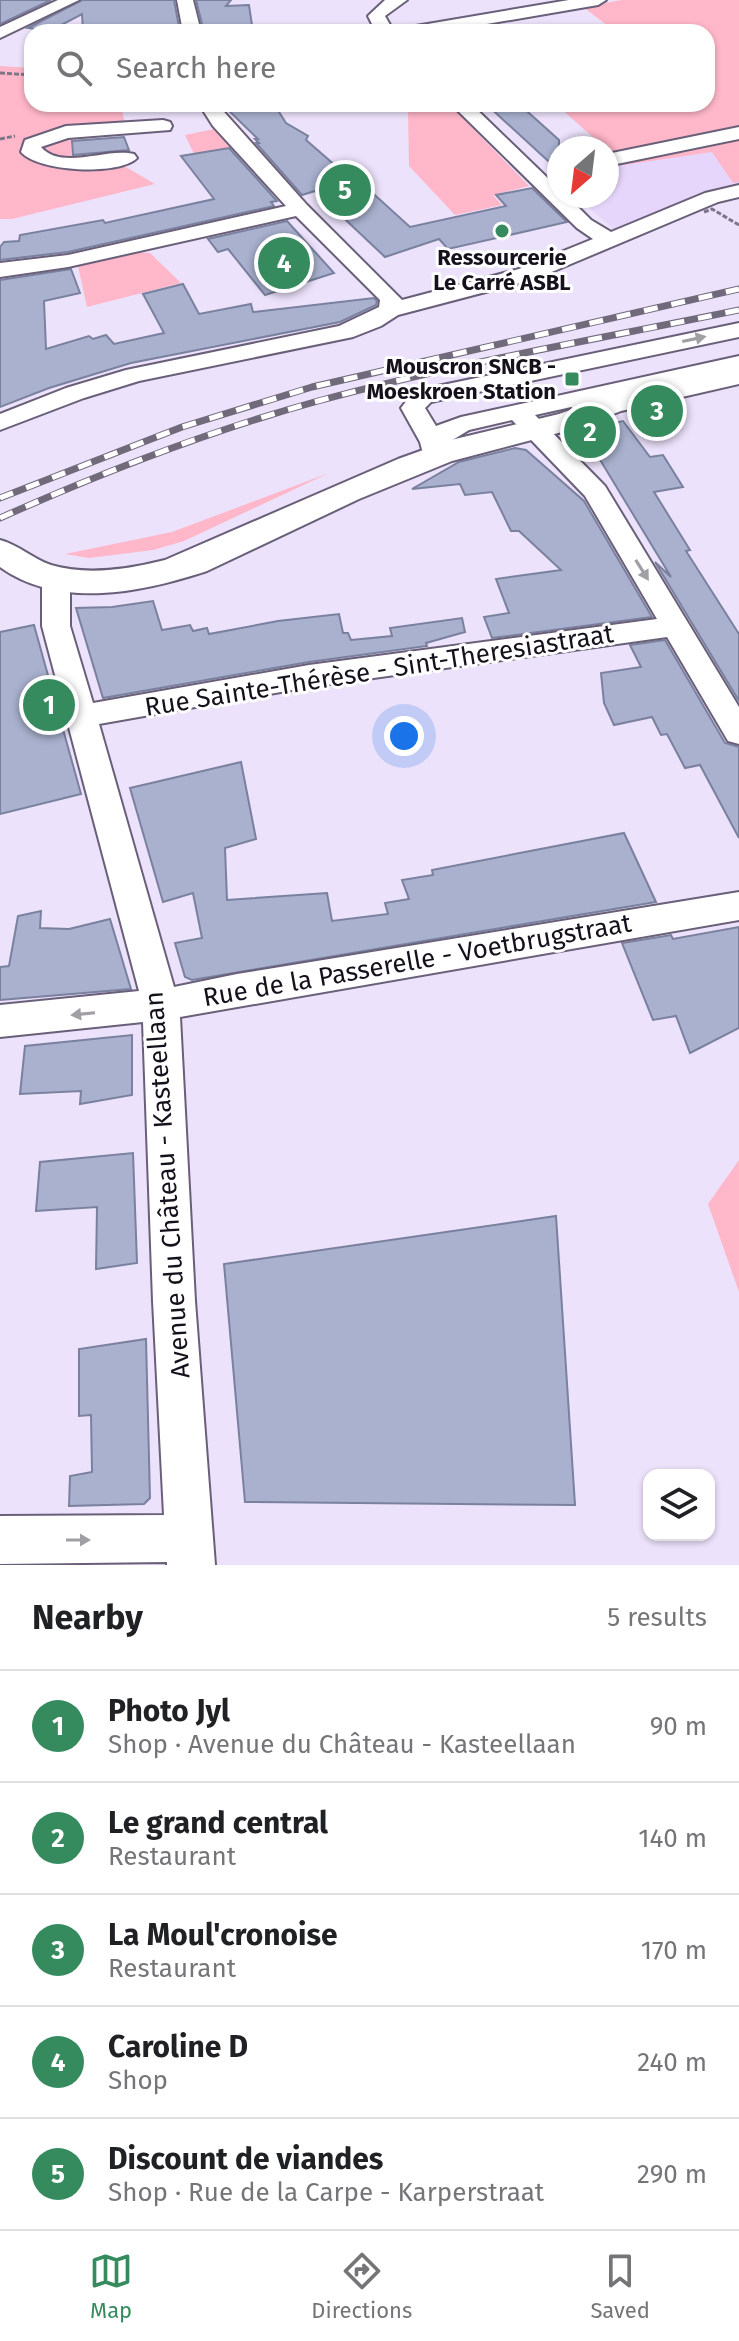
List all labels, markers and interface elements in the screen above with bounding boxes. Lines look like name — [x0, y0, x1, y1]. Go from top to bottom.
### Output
search box — [24, 24, 715, 112]
icon: search — [52, 46, 96, 90]
text: Search here — [116, 50, 276, 86]
north arrow — [547, 136, 619, 208]
pin: 5 — [319, 160, 371, 220]
marker: Ressourcerie Le Carré ASBL — [493, 222, 511, 240]
pin: 4 — [258, 233, 310, 293]
place label: Ressourcerie Le Carré ASBL — [433, 244, 571, 296]
one-way arrow — [681, 332, 706, 345]
place label: Mouscron SNCB - Moeskroen Station — [367, 353, 556, 405]
marker: Mouscron SNCB - Moeskroen Station — [563, 370, 581, 388]
pin: 3 — [631, 381, 683, 441]
pin: 2 — [564, 402, 616, 462]
one-way arrow — [635, 559, 649, 581]
street label: Rue Sainte-Thérèse - Sint-Theresiastraat — [143, 618, 616, 723]
pin: 1 — [23, 675, 75, 735]
your location — [384, 716, 424, 756]
street label: Rue de la Passerelle - Voetbrugstraat — [200, 907, 634, 1013]
street label: Avenue du Château - Kasteellaan — [139, 990, 196, 1380]
one-way arrow — [70, 1007, 95, 1020]
map controls — [643, 1469, 715, 1541]
button: layers — [643, 1469, 715, 1541]
one-way arrow — [66, 1534, 91, 1546]
text: Nearby — [32, 1597, 143, 1638]
text: 5 results — [607, 1602, 707, 1633]
text: Photo Jyl — [108, 1693, 230, 1729]
text: 1 — [52, 1711, 64, 1742]
text: 90 m — [650, 1711, 707, 1742]
text: Shop · Avenue du Château - Kasteellaan — [108, 1729, 576, 1760]
text: Le grand central — [108, 1805, 328, 1841]
text: 2 — [51, 1823, 65, 1854]
text: 140 m — [638, 1823, 707, 1854]
text: Restaurant — [108, 1841, 236, 1872]
text: La Moul'cronoise — [108, 1917, 338, 1953]
text: 3 — [51, 1935, 65, 1966]
text: 170 m — [641, 1935, 707, 1966]
text: Restaurant — [108, 1953, 236, 1984]
text: Caroline D — [108, 2029, 248, 2065]
text: 4 — [51, 2047, 65, 2078]
text: 240 m — [637, 2047, 707, 2078]
text: Shop — [108, 2065, 168, 2096]
text: Discount de viandes — [108, 2141, 383, 2177]
text: 5 — [51, 2159, 65, 2190]
text: 290 m — [637, 2159, 707, 2190]
text: Shop · Rue de la Carpe - Karperstraat — [108, 2177, 544, 2208]
tab: Map — [89, 2249, 133, 2324]
tab: Directions — [311, 2249, 412, 2324]
tab: Saved — [590, 2249, 650, 2324]

